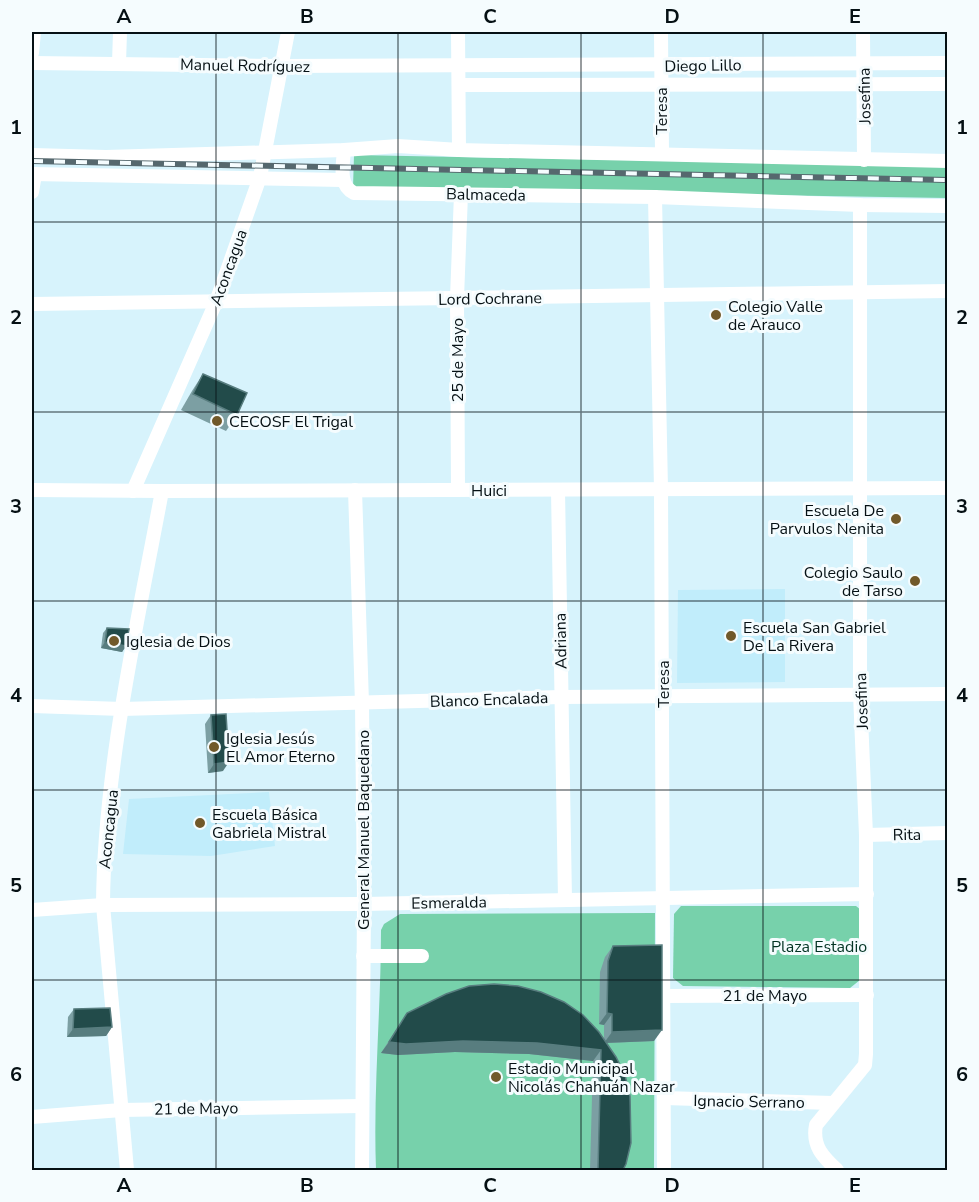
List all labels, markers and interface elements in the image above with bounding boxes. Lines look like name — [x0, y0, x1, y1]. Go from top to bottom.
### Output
text: A — [117, 3, 132, 30]
text: B — [300, 3, 314, 30]
text: C — [483, 3, 497, 30]
text: D — [664, 3, 680, 30]
text: E — [849, 3, 861, 30]
street label: Manuel Rodríguez — [180, 54, 310, 78]
street label: Diego Lillo — [664, 54, 742, 78]
street label: Josefina — [854, 67, 877, 126]
street label: Teresa — [651, 87, 673, 135]
text: 1 — [10, 114, 22, 141]
text: 1 — [956, 114, 968, 141]
street label: Balmaceda — [446, 183, 526, 207]
street label: Aconcagua — [205, 226, 253, 308]
street label: Lord Cochrane — [438, 287, 542, 311]
place label: Colegio Valle de Arauco — [728, 296, 823, 336]
text: 2 — [10, 304, 22, 331]
text: 2 — [956, 304, 968, 331]
marker: Colegio Valle de Arauco — [709, 308, 723, 322]
street label: 25 de Mayo — [447, 318, 469, 402]
place label: CECOSF El Trigal — [229, 411, 353, 433]
marker: CECOSF El Trigal — [210, 414, 224, 428]
street label: Huici — [471, 480, 507, 502]
text: 3 — [10, 493, 22, 520]
text: 3 — [956, 493, 968, 520]
place label: Escuela De Parvulos Nenita — [770, 500, 884, 540]
marker: Escuela De Parvulos Nenita — [889, 512, 903, 526]
place label: Colegio Saulo de Tarso — [804, 562, 903, 602]
marker: Colegio Saulo de Tarso — [908, 574, 922, 588]
street label: Adriana — [550, 613, 572, 669]
place label: Escuela San Gabriel De La Rivera — [743, 617, 886, 657]
marker: Escuela San Gabriel De La Rivera — [724, 629, 738, 643]
place label: Iglesia de Dios — [126, 631, 231, 653]
marker: Iglesia de Dios — [107, 634, 121, 648]
street label: Teresa — [653, 660, 675, 708]
street label: Josefina — [850, 672, 874, 731]
text: 4 — [10, 682, 22, 709]
text: 4 — [956, 682, 968, 709]
street label: Blanco Encalada — [429, 687, 549, 713]
place label: Iglesia Jesús El Amor Eterno — [226, 728, 335, 768]
street label: General Manuel Baquedano — [353, 730, 375, 930]
marker: Iglesia Jesús El Amor Eterno — [207, 740, 221, 754]
street label: Aconcagua — [94, 788, 124, 870]
place label: Escuela Básica Gabriela Mistral — [212, 804, 326, 844]
marker: Escuela Básica Gabriela Mistral — [193, 816, 207, 830]
street label: Rita — [893, 824, 921, 846]
text: 5 — [10, 872, 22, 899]
text: 5 — [956, 872, 968, 899]
street label: Esmeralda — [411, 891, 487, 915]
park label: Plaza Estadio — [771, 936, 867, 958]
street label: 21 de Mayo — [723, 985, 807, 1007]
place label: Estadio Municipal Nicolás Chahuán Nazar — [508, 1058, 675, 1098]
text: 6 — [10, 1061, 22, 1088]
text: 6 — [956, 1061, 968, 1088]
marker: Estadio Municipal Nicolás Chahuán Nazar — [489, 1070, 503, 1084]
street label: Ignacio Serrano — [693, 1090, 805, 1114]
street label: 21 de Mayo — [154, 1097, 238, 1121]
text: A — [117, 1172, 132, 1199]
text: B — [300, 1172, 314, 1199]
text: C — [483, 1172, 497, 1199]
text: D — [664, 1172, 680, 1199]
text: E — [849, 1172, 861, 1199]

